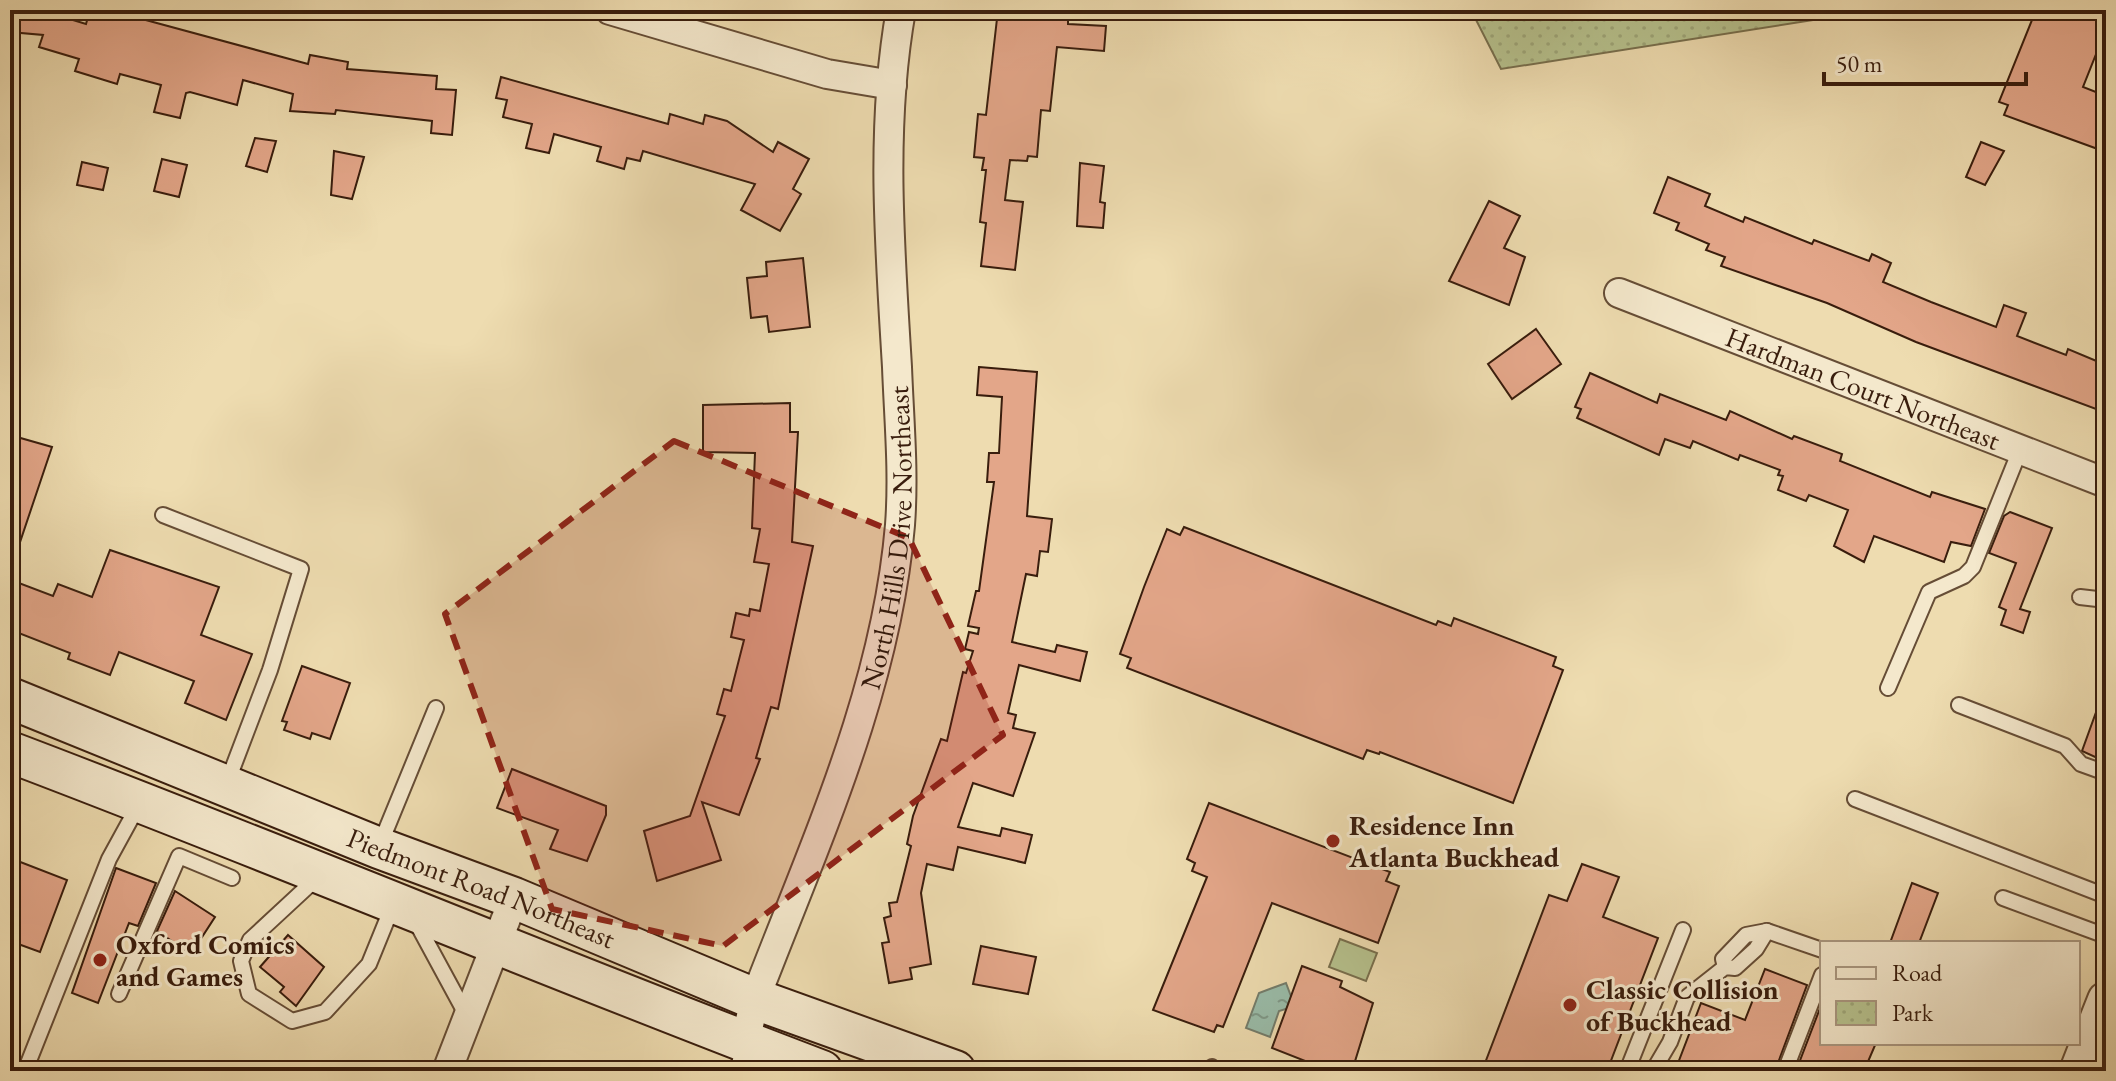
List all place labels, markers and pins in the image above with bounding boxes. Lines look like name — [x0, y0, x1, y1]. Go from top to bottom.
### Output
place label: Residence Inn Atlanta Buckhead — [1348, 807, 1560, 875]
marker: Residence Inn Atlanta Buckhead — [1324, 832, 1342, 850]
place label: Oxford Comics and Games — [116, 926, 295, 994]
marker: Oxford Comics and Games — [91, 951, 109, 969]
place label: Classic Collision of Buckhead — [1586, 971, 1779, 1039]
marker: Classic Collision of Buckhead — [1561, 996, 1579, 1014]

